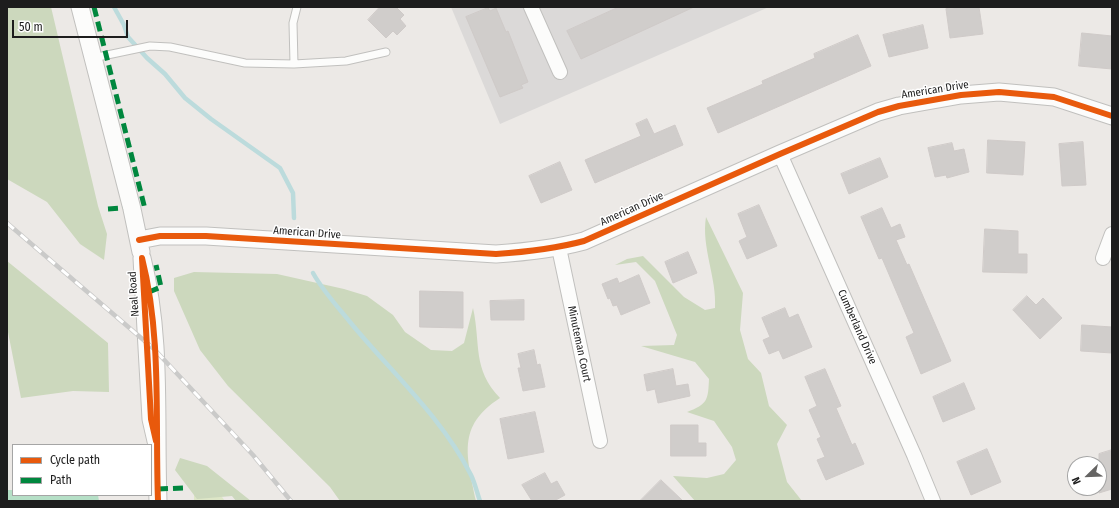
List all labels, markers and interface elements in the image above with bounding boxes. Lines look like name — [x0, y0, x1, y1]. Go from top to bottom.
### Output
scale bar — [14, 12, 130, 38]
text: 50 m — [19, 20, 43, 34]
street label: American Drive — [900, 78, 970, 102]
street label: American Drive — [598, 189, 666, 229]
street label: American Drive — [273, 224, 341, 242]
street label: Neal Road — [126, 271, 142, 317]
street label: Cumberland Drive — [835, 288, 879, 366]
street label: Minuteman Court — [564, 305, 594, 383]
legend — [12, 444, 152, 496]
text: Cycle path — [50, 453, 100, 467]
north arrow — [1067, 456, 1107, 496]
text: Path — [50, 473, 72, 487]
text: N — [1069, 475, 1084, 486]

